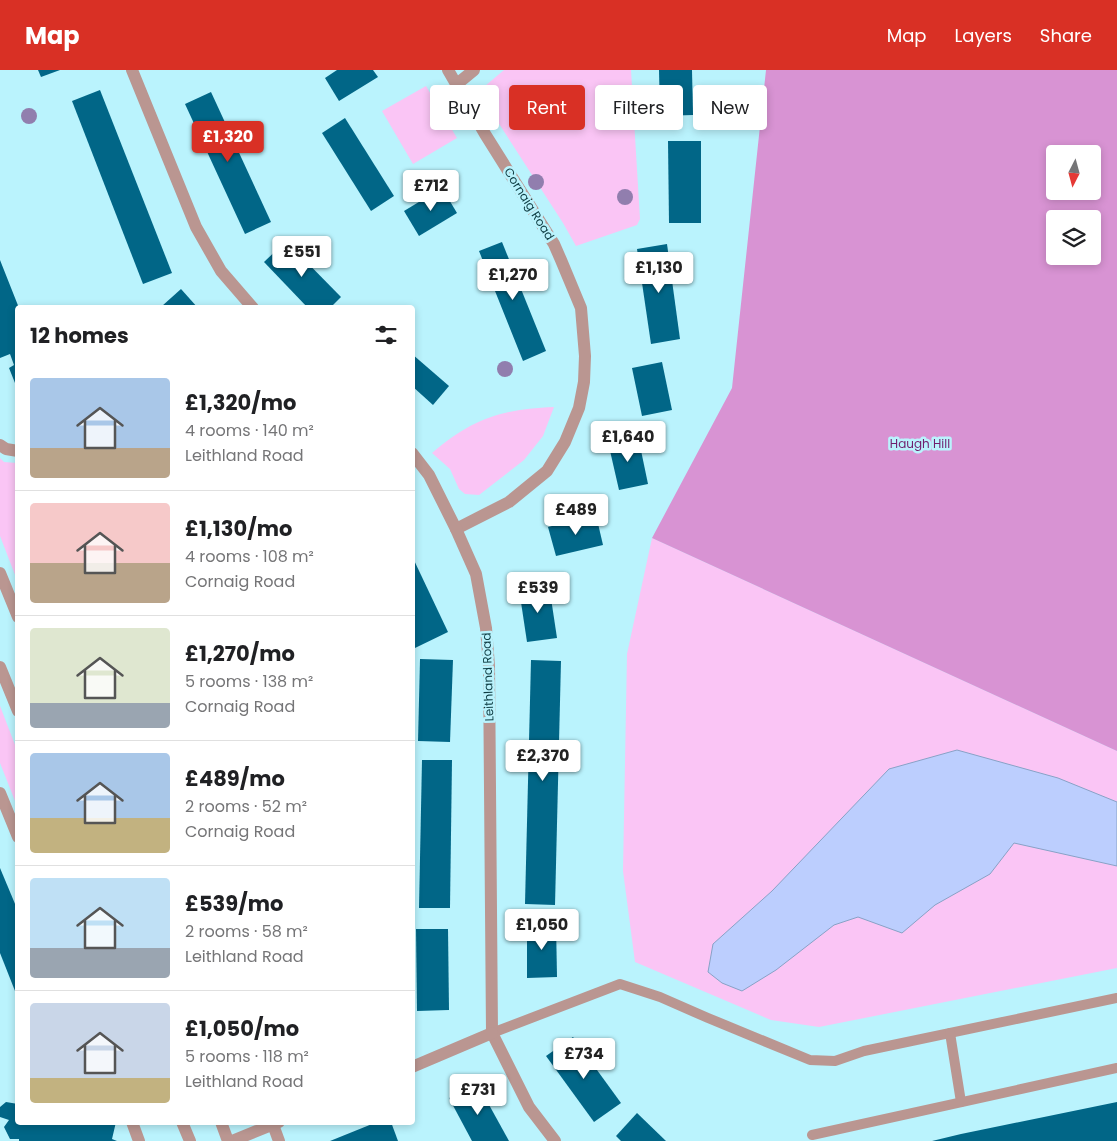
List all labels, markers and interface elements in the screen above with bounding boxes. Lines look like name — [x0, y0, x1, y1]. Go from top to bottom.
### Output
text: Map — [25, 19, 80, 52]
text: Map — [887, 23, 927, 48]
text: Layers — [955, 23, 1012, 48]
text: Share — [1040, 23, 1092, 48]
chip: Buy — [430, 85, 499, 130]
chip: Rent — [509, 85, 585, 130]
chip: Filters — [595, 85, 683, 130]
chip: New — [693, 85, 767, 130]
pin: £1,320 — [187, 121, 269, 163]
text: £1,320 — [203, 125, 253, 148]
north arrow — [1046, 145, 1101, 200]
map controls — [1046, 145, 1101, 265]
street label: Cornaig Road — [500, 164, 559, 243]
pin: £712 — [401, 170, 461, 212]
text: £712 — [414, 174, 448, 197]
button: layers — [1046, 210, 1101, 265]
pin: £551 — [272, 236, 332, 278]
text: £551 — [283, 240, 321, 263]
pin: £1,130 — [618, 252, 700, 294]
text: £1,130 — [635, 256, 683, 279]
pin: £1,270 — [472, 258, 554, 301]
text: £1,270 — [488, 263, 538, 286]
text: 12 homes — [30, 321, 129, 350]
icon: filters — [372, 321, 400, 349]
text: £1,320/mo — [185, 388, 296, 417]
icon: home — [70, 398, 130, 458]
text: 4 rooms · 140 m² — [185, 419, 314, 442]
pin: £1,640 — [587, 420, 669, 463]
text: £1,640 — [602, 425, 654, 448]
park label: Haugh Hill — [890, 435, 950, 452]
text: Leithland Road — [185, 444, 304, 467]
pin: £489 — [546, 494, 606, 536]
text: £489 — [555, 498, 597, 521]
text: £1,130/mo — [185, 514, 292, 543]
icon: home — [70, 523, 130, 583]
text: 4 rooms · 108 m² — [185, 545, 314, 568]
text: Cornaig Road — [185, 570, 295, 593]
pin: £539 — [508, 572, 568, 614]
text: £539 — [518, 576, 558, 599]
street label: Leithland Road — [477, 632, 498, 722]
text: £1,270/mo — [185, 639, 295, 668]
icon: home — [70, 648, 130, 708]
text: 5 rooms · 138 m² — [185, 670, 313, 693]
text: Cornaig Road — [185, 695, 295, 718]
pin: £2,370 — [502, 740, 584, 782]
text: £2,370 — [516, 744, 570, 767]
text: £489/mo — [185, 764, 285, 793]
icon: home — [70, 773, 130, 833]
text: 2 rooms · 52 m² — [185, 795, 307, 818]
text: Cornaig Road — [185, 820, 295, 843]
text: £539/mo — [185, 889, 283, 918]
icon: home — [70, 898, 130, 958]
pin: £1,050 — [501, 908, 583, 951]
text: £1,050 — [516, 913, 568, 936]
text: 2 rooms · 58 m² — [185, 920, 308, 943]
text: Leithland Road — [185, 945, 304, 968]
text: £1,050/mo — [185, 1014, 299, 1043]
icon: home — [70, 1023, 130, 1083]
pin: £734 — [554, 1038, 614, 1080]
text: £734 — [564, 1042, 604, 1065]
text: 5 rooms · 118 m² — [185, 1045, 309, 1068]
text: Leithland Road — [185, 1070, 304, 1093]
pin: £731 — [448, 1074, 508, 1116]
text: £731 — [461, 1078, 495, 1101]

